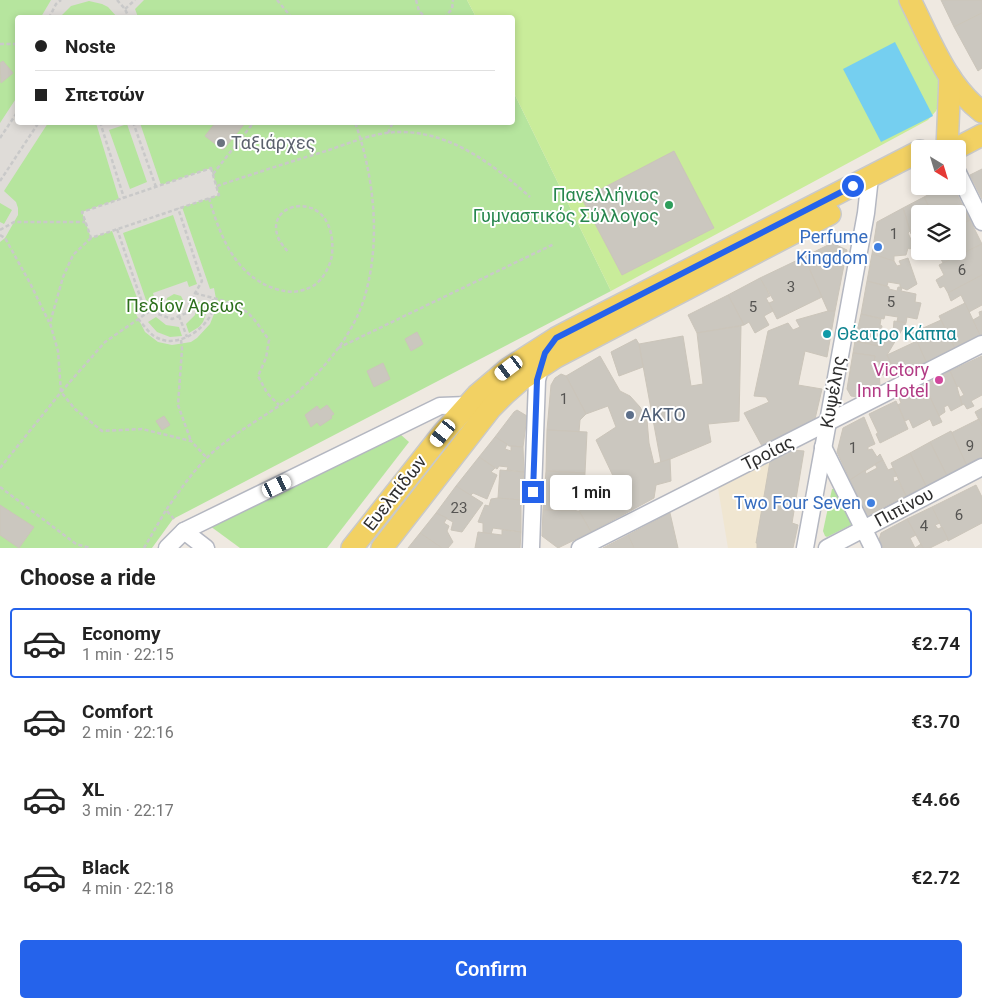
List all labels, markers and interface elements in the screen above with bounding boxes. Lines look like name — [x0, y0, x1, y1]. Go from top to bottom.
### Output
text: Noste — [65, 35, 116, 58]
text: Σπετσών — [65, 83, 144, 106]
place label: Ταξιάρχες — [231, 132, 315, 153]
marker: Ταξιάρχες — [215, 137, 227, 149]
north arrow — [911, 140, 966, 195]
map controls — [911, 140, 966, 260]
route start — [842, 175, 864, 197]
place label: Πανελλήνιος Γυμναστικός Σύλλογος — [473, 184, 659, 226]
marker: Πανελλήνιος Γυμναστικός Σύλλογος — [663, 199, 675, 211]
button: layers — [911, 205, 966, 260]
house number: 1 — [890, 225, 898, 243]
place label: Perfume Kingdom — [796, 226, 868, 268]
marker: Perfume Kingdom — [872, 241, 884, 253]
house number: 6 — [958, 261, 966, 279]
house number: 3 — [787, 278, 795, 296]
house number: 5 — [887, 293, 895, 311]
park label: Πεδίον Άρεως — [126, 295, 244, 316]
house number: 5 — [749, 298, 757, 316]
place label: Θέατρο Κάππα — [837, 323, 957, 344]
marker: Θέατρο Κάππα — [821, 328, 833, 340]
car — [492, 353, 525, 383]
street label: Κυψέλης — [816, 354, 849, 430]
place label: Victory Inn Hotel — [857, 359, 929, 401]
marker: Victory Inn Hotel — [933, 374, 945, 386]
house number: 1 — [560, 390, 568, 408]
place label: ΑΚΤΟ — [640, 404, 686, 425]
marker: ΑΚΤΟ — [624, 409, 636, 421]
car — [427, 417, 458, 449]
street label: Τροίας — [738, 431, 797, 475]
house number: 9 — [966, 437, 974, 455]
house number: 1 — [849, 439, 857, 457]
street label: Ευελπίδων — [359, 451, 431, 534]
car — [260, 473, 293, 499]
callout: 1 min — [550, 474, 633, 510]
route end — [522, 481, 544, 503]
street label: Πιπίνου — [871, 482, 937, 531]
text: 1 min — [571, 483, 611, 502]
place label: Two Four Seven — [734, 492, 861, 513]
marker: Two Four Seven — [865, 497, 877, 509]
house number: 23 — [451, 499, 467, 517]
house number: 6 — [955, 506, 963, 524]
house number: 4 — [920, 517, 929, 535]
text: Choose a ride — [20, 565, 156, 590]
icon: car — [22, 621, 67, 666]
text: Economy — [82, 622, 161, 645]
text: €2.74 — [911, 632, 960, 655]
text: 1 min · 22:15 — [82, 645, 174, 664]
icon: car — [22, 699, 67, 744]
text: Comfort — [82, 700, 153, 723]
text: €3.70 — [911, 710, 960, 733]
text: 2 min · 22:16 — [82, 723, 174, 742]
icon: car — [22, 777, 67, 822]
text: XL — [82, 778, 104, 801]
text: €4.66 — [911, 788, 960, 811]
text: 3 min · 22:17 — [82, 801, 174, 820]
icon: car — [22, 855, 67, 900]
text: Black — [82, 856, 129, 879]
text: €2.72 — [911, 866, 960, 889]
text: 4 min · 22:18 — [82, 879, 174, 898]
button: Confirm — [20, 940, 962, 998]

